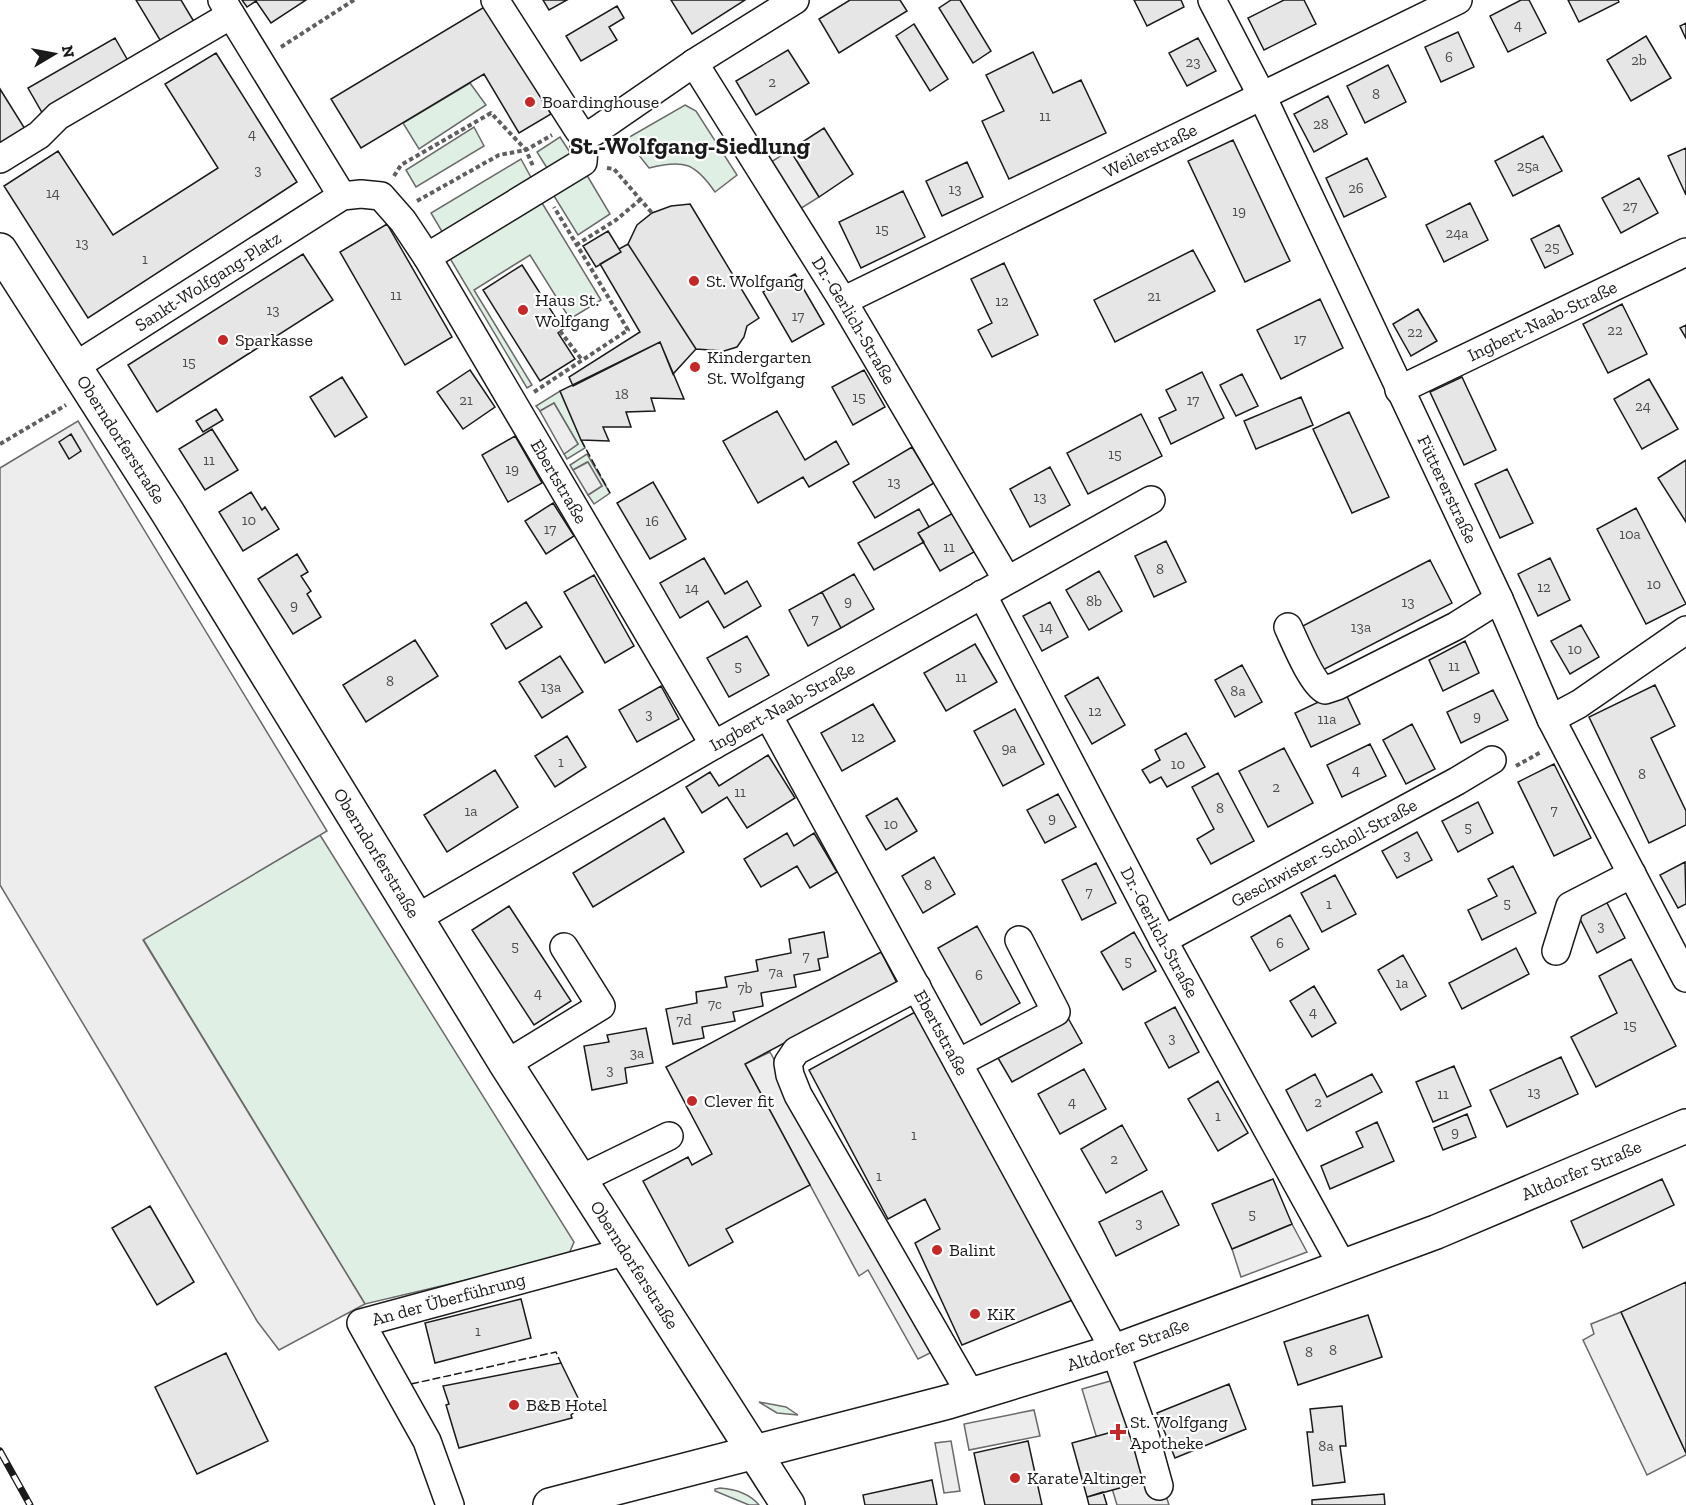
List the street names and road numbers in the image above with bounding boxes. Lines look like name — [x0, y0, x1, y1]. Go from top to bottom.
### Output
street label: Weilerstraße — [1100, 118, 1201, 183]
street label: Sankt-Wolfgang-Platz — [131, 227, 285, 336]
street label: Dr.-Gerlich-Straße — [807, 252, 901, 388]
street label: Ingbert-Naab-Straße — [1464, 276, 1621, 366]
street label: Oberndorferstraße — [72, 371, 170, 508]
street label: Füttererstraße — [1412, 432, 1482, 547]
street label: Ebertstraße — [526, 435, 592, 527]
street label: Ingbert-Naab-Straße — [706, 657, 859, 756]
street label: Oberndorferstraße — [328, 784, 425, 922]
street label: Geschwister-Scholl-Straße — [1227, 794, 1421, 912]
street label: Dr.-Gerlich-Straße — [1116, 863, 1204, 1001]
street label: Ebertstraße — [909, 986, 974, 1079]
street label: Altdorfer Straße — [1518, 1135, 1645, 1205]
street label: Oberndorferstraße — [585, 1196, 684, 1333]
street label: An der Überführung — [369, 1268, 528, 1331]
street label: Altdorfer Straße — [1064, 1313, 1192, 1376]

